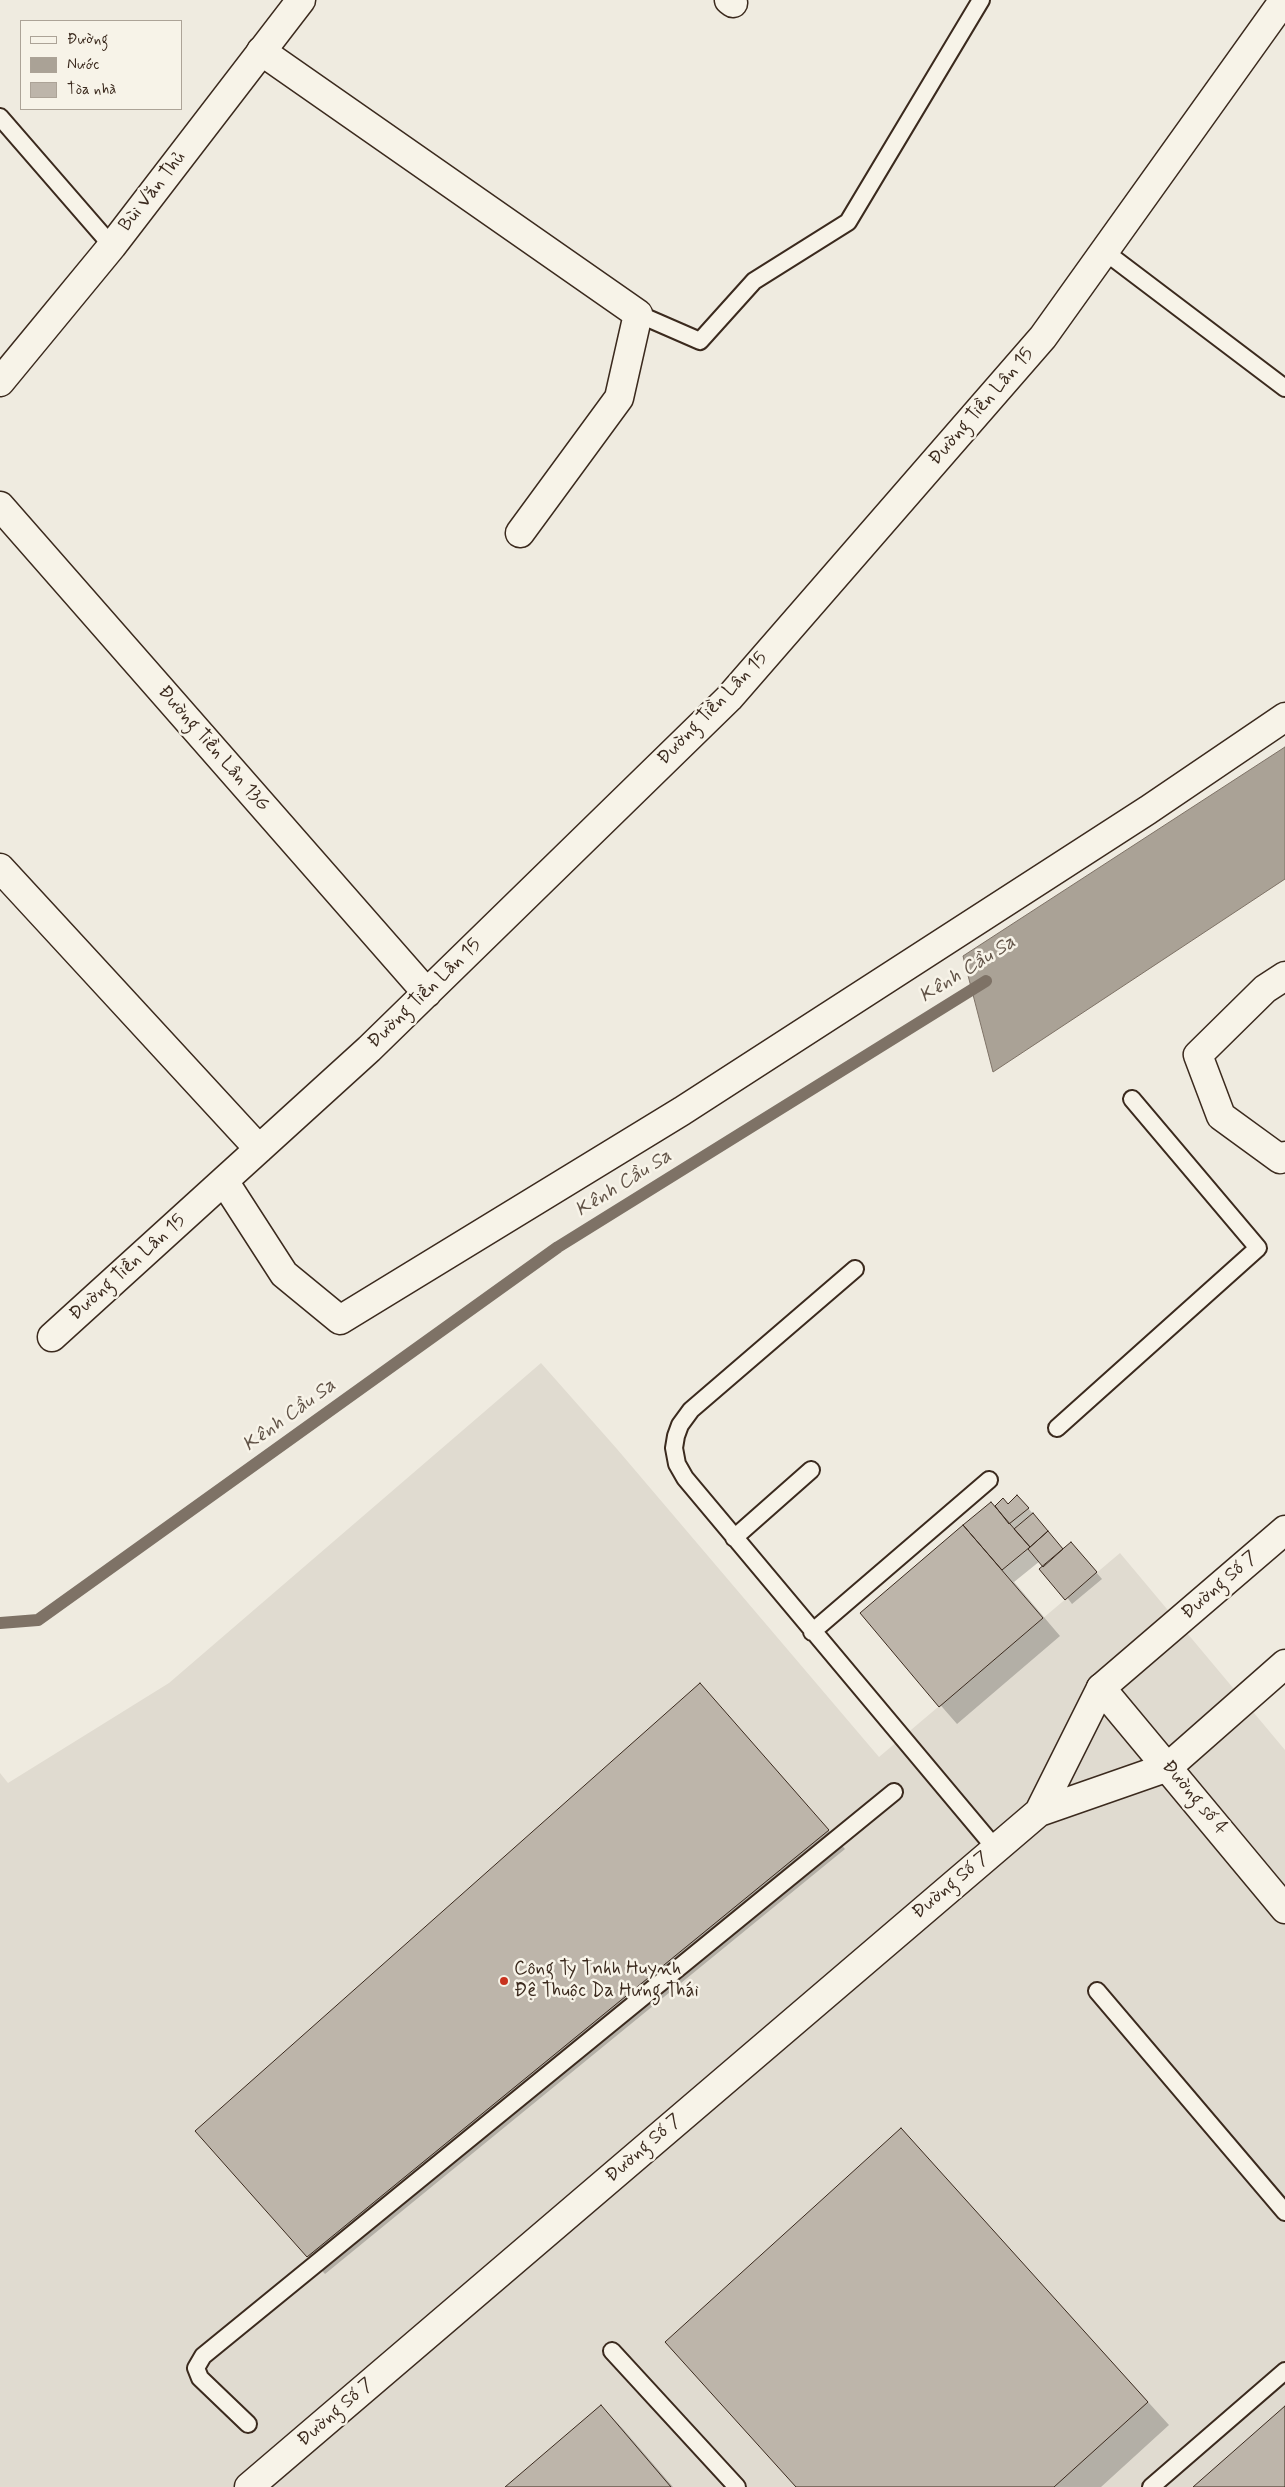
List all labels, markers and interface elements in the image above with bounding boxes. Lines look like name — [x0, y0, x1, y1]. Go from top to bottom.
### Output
legend — [20, 20, 182, 110]
text: Đường — [67, 30, 108, 50]
text: Nước — [67, 55, 99, 75]
text: Tòa nhà — [67, 80, 116, 100]
street label: Bùi Văn Thủ — [115, 147, 191, 237]
street label: Đường Tiền Lân 15 — [925, 343, 1039, 471]
street label: Đường Tiền Lân 15 — [653, 648, 773, 770]
street label: Đường Tiền Lân 13G — [152, 681, 274, 817]
water label: Kênh Cầu Sa — [915, 931, 1021, 1009]
street label: Đường Tiền Lân 15 — [364, 934, 486, 1054]
water label: Kênh Cầu Sa — [571, 1145, 677, 1223]
street label: Đường Tiền Lân 15 — [65, 1210, 191, 1326]
water label: Kênh Cầu Sa — [239, 1374, 341, 1458]
street label: Đường Số 7 — [1177, 1547, 1263, 1625]
street label: Đường số 4 — [1156, 1756, 1232, 1840]
street label: Đường Số 7 — [908, 1847, 994, 1925]
place label: Công Ty Tnhh Huynh Đệ Thuộc Da Hưng Thái — [514, 1959, 699, 2003]
marker: Công Ty Tnhh Huynh Đệ Thuộc Da Hưng Thái — [498, 1975, 510, 1987]
street label: Đường Số 7 — [601, 2110, 687, 2188]
street label: Đường Số 7 — [293, 2374, 379, 2452]

